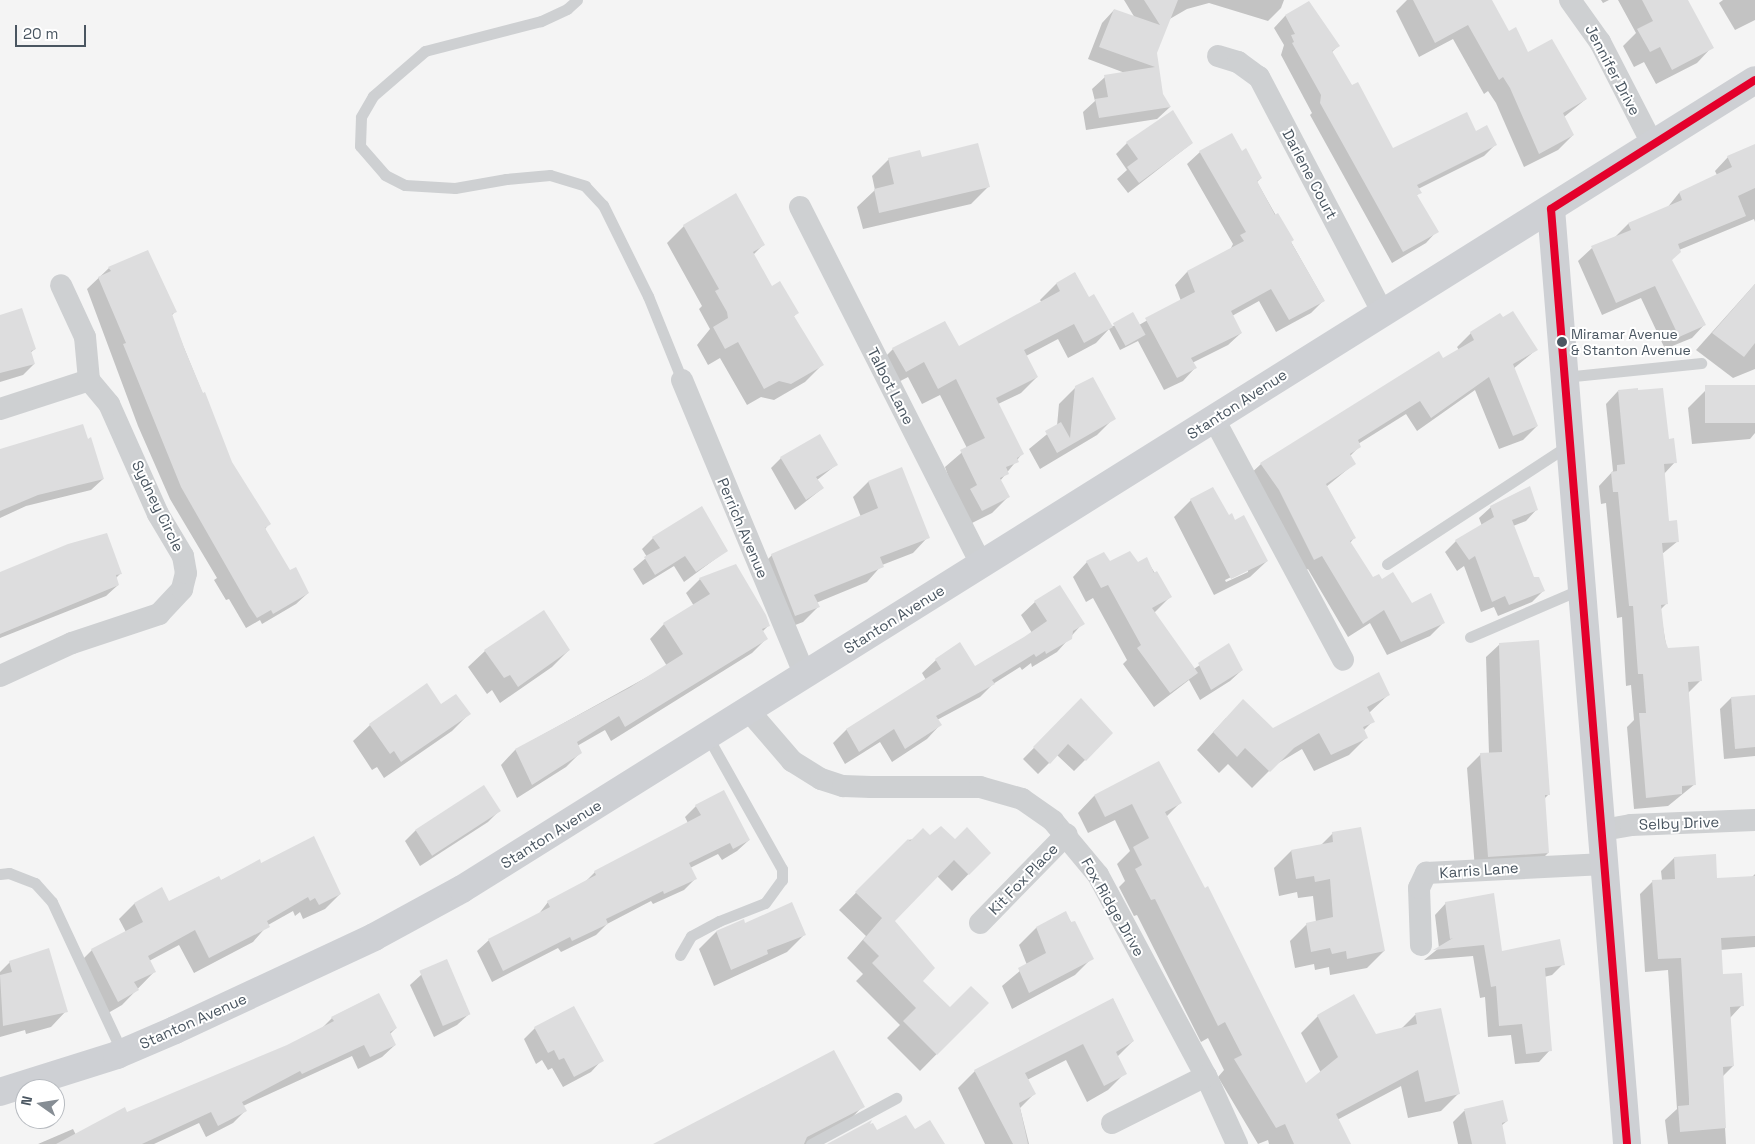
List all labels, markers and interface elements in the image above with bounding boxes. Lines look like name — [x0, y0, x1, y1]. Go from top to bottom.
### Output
scale bar — [18, 15, 89, 47]
street label: Jennifer Drive — [1582, 22, 1644, 118]
text: 20 m — [23, 24, 58, 43]
street label: Darlene Court — [1279, 126, 1341, 222]
place label: Miramar Avenue & Stanton Avenue — [1571, 326, 1691, 358]
marker: Miramar Avenue & Stanton Avenue — [1557, 337, 1567, 347]
street label: Talbot Lane — [864, 344, 918, 428]
street label: Stanton Avenue — [1184, 365, 1290, 443]
street label: Sydney Circle — [128, 457, 188, 555]
street label: Perrich Avenue — [714, 475, 772, 581]
street label: Stanton Avenue — [840, 581, 948, 657]
street label: Stanton Avenue — [497, 796, 605, 872]
street label: Selby Drive — [1639, 813, 1719, 833]
street label: Kit Fox Place — [985, 840, 1061, 918]
street label: Fox Ridge Drive — [1078, 855, 1148, 959]
street label: Karris Lane — [1439, 858, 1519, 882]
street label: Stanton Avenue — [137, 989, 249, 1053]
north arrow — [15, 1079, 65, 1129]
text: N — [17, 1094, 36, 1107]

